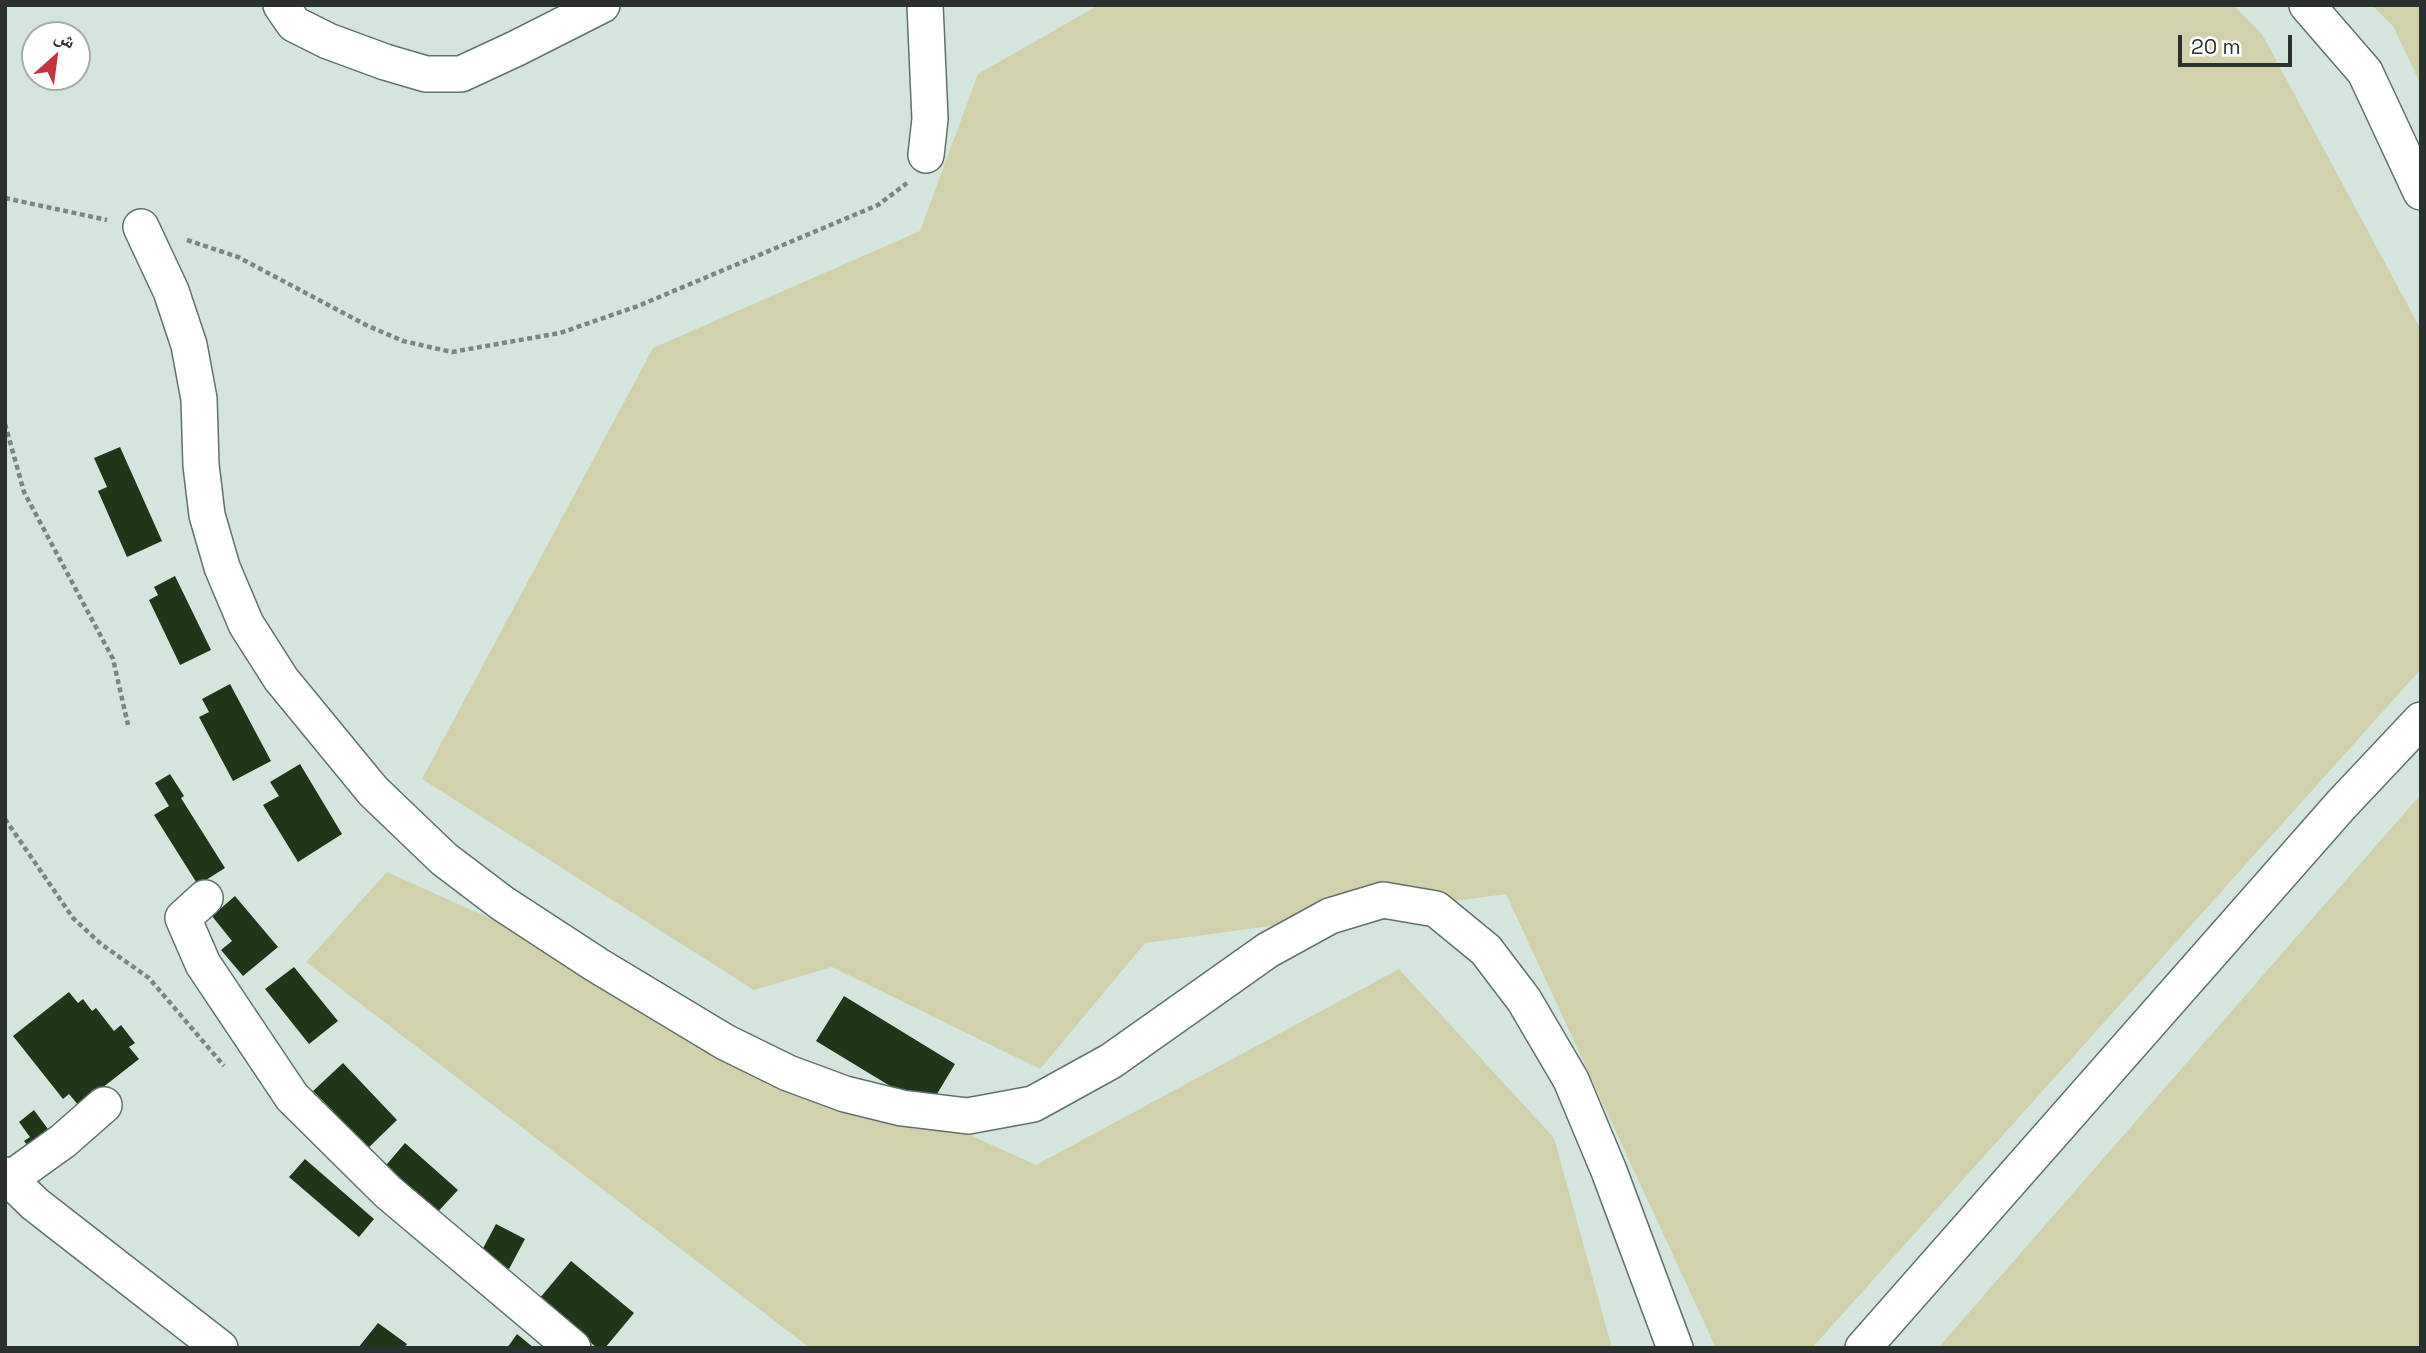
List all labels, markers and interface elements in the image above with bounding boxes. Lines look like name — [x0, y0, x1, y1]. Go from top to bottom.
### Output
north arrow — [21, 21, 91, 91]
scale bar — [2181, 21, 2295, 65]
text: ش — [50, 23, 80, 55]
text: 20 m — [2191, 33, 2241, 60]

